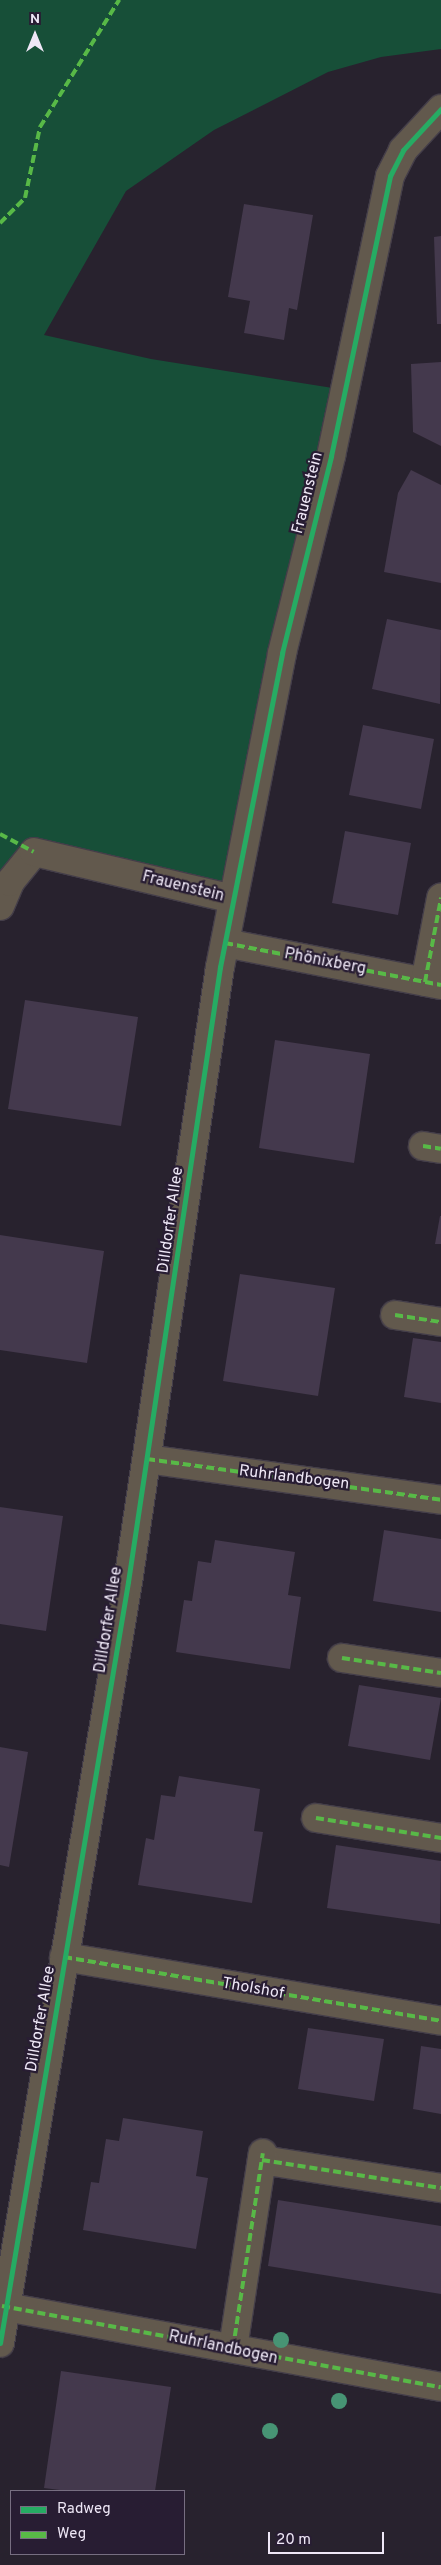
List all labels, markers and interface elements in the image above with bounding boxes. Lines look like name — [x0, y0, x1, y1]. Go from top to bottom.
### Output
north arrow — [10, 10, 60, 60]
text: N — [30, 11, 40, 28]
street label: Frauenstein — [289, 450, 327, 536]
street label: Frauenstein — [140, 868, 226, 906]
street label: Phönixberg — [283, 945, 367, 979]
street label: Dilldorfer Allee — [154, 1165, 188, 1275]
street label: Ruhrlandbogen — [238, 1462, 350, 1494]
street label: Dilldorfer Allee — [91, 1565, 127, 1675]
street label: Dilldorfer Allee — [22, 1964, 60, 2074]
street label: Tholshof — [221, 1974, 285, 2004]
street label: Ruhrlandbogen — [167, 2327, 279, 2369]
legend — [10, 2490, 185, 2555]
text: Radweg — [57, 2500, 111, 2519]
scale bar — [271, 2522, 387, 2554]
text: Weg — [57, 2525, 86, 2544]
text: 20 m — [276, 2531, 311, 2550]

